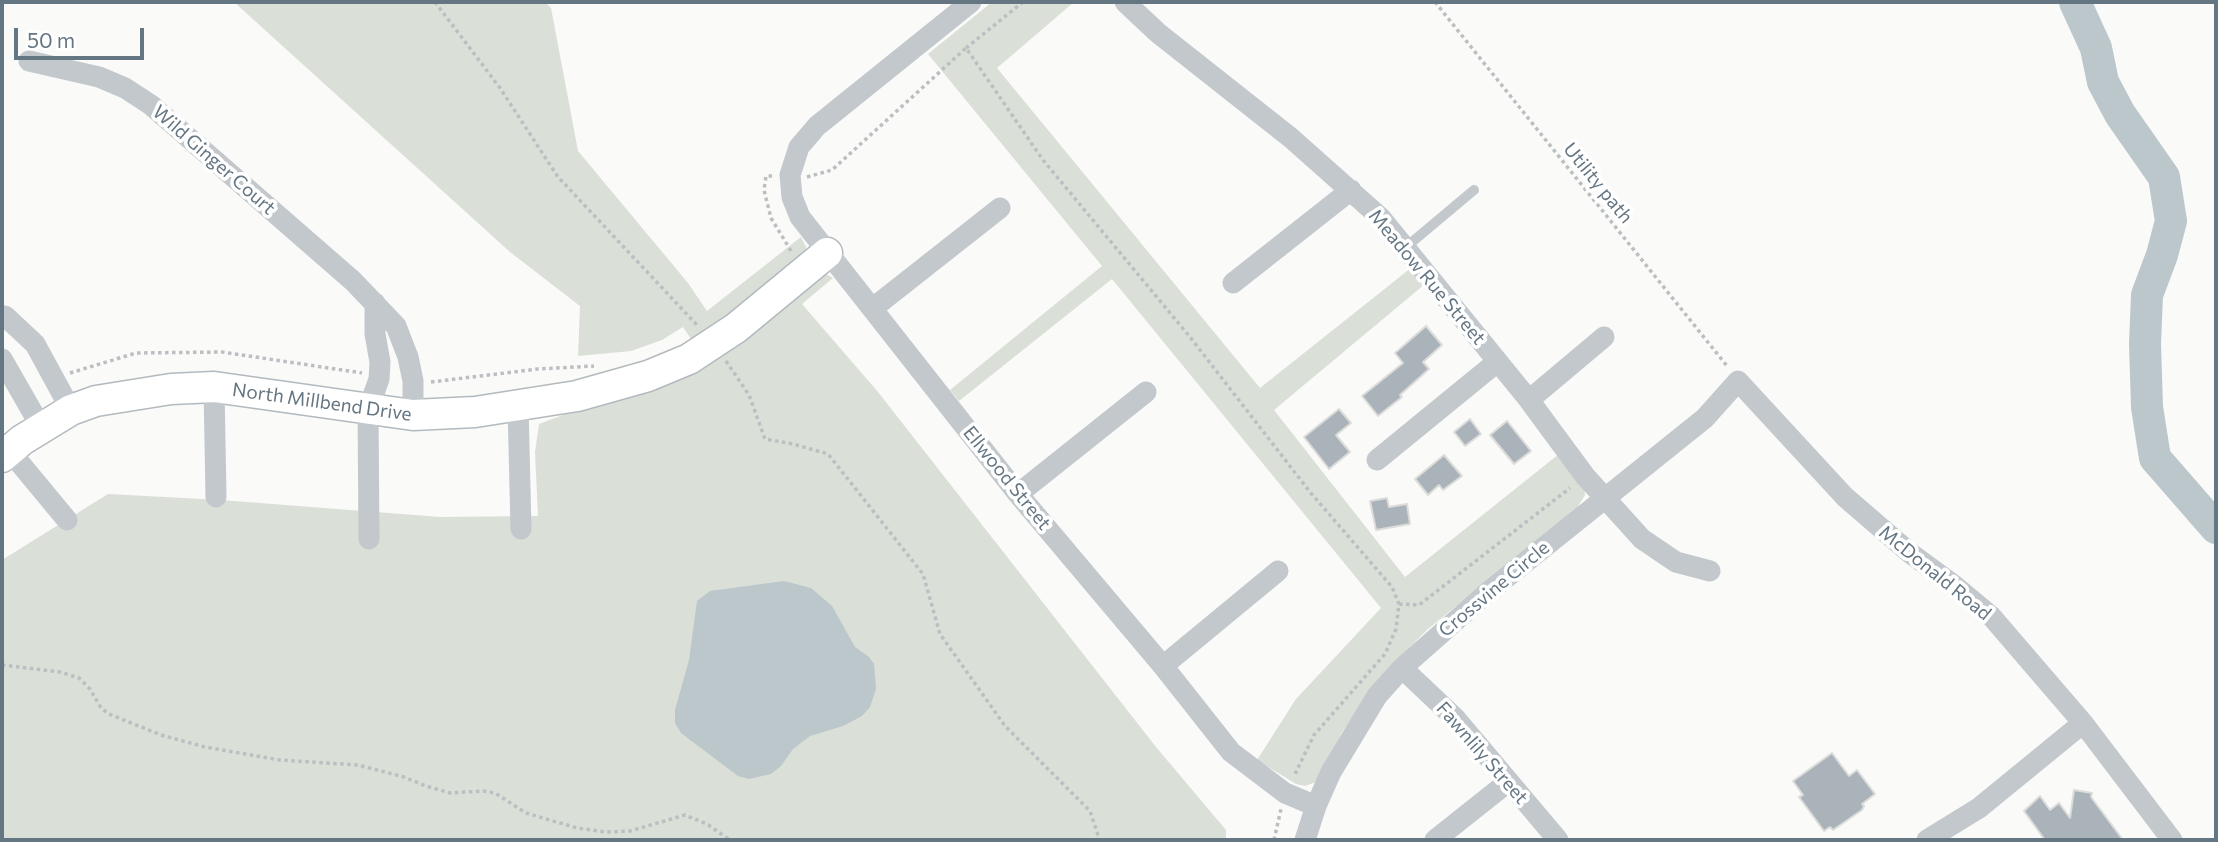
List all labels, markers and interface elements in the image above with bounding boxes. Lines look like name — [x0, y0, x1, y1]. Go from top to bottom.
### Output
scale bar — [18, 14, 147, 58]
text: 50 m — [27, 27, 75, 52]
street label: Wild Ginger Court — [148, 101, 280, 219]
street label: Utility path — [1559, 138, 1637, 228]
street label: Meadow Rue Street — [1364, 205, 1490, 349]
street label: North Millbend Drive — [231, 378, 413, 426]
street label: Ellwood Street — [958, 422, 1056, 534]
street label: McDonald Road — [1874, 521, 1996, 625]
street label: Crossvine Circle — [1434, 536, 1554, 642]
street label: Fawnlily Street — [1431, 697, 1533, 809]

